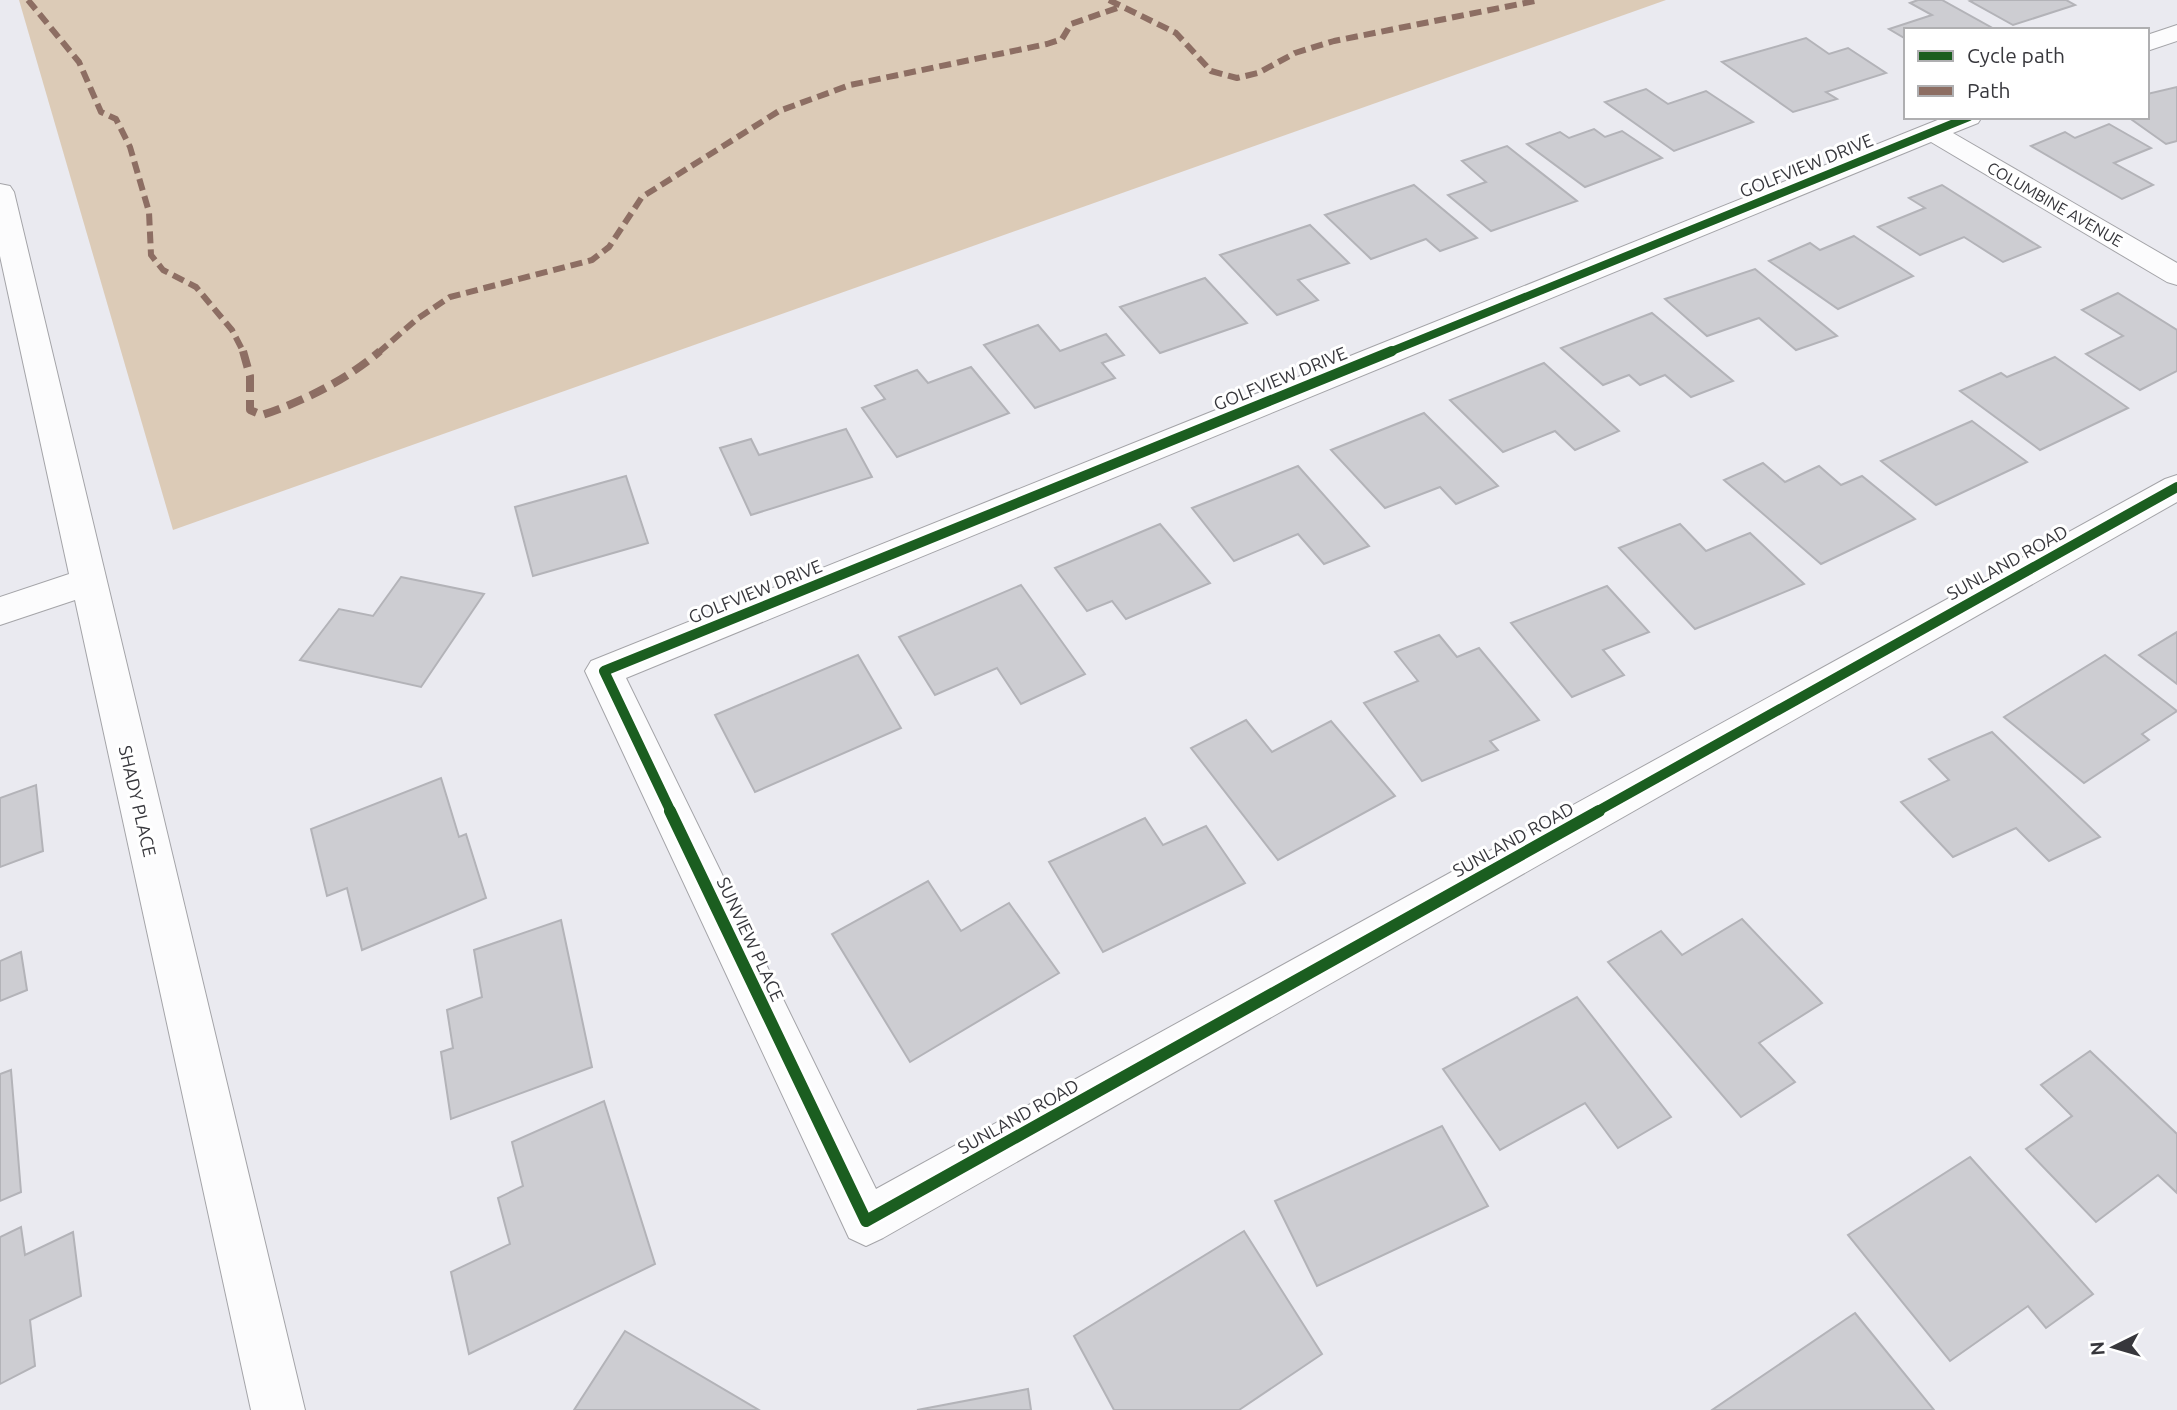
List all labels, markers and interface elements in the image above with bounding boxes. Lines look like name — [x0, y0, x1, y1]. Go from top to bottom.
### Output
legend — [1904, 28, 2149, 119]
text: Cycle path — [1967, 43, 2065, 67]
text: Path — [1967, 78, 2010, 102]
street label: GOLFVIEW DRIVE — [1736, 129, 1876, 201]
street label: COLUMBINE AVENUE — [1984, 158, 2126, 250]
street label: GOLFVIEW DRIVE — [1210, 342, 1350, 414]
street label: SUNLAND ROAD — [1943, 521, 2071, 603]
street label: GOLFVIEW DRIVE — [685, 555, 825, 627]
street label: SHADY PLACE — [115, 743, 161, 859]
street label: SUNLAND ROAD — [1449, 798, 1577, 880]
street label: SUNVIEW PLACE — [714, 874, 788, 1004]
street label: SUNLAND ROAD — [954, 1075, 1082, 1157]
north arrow — [2079, 1312, 2149, 1382]
text: N — [2085, 1340, 2109, 1357]

